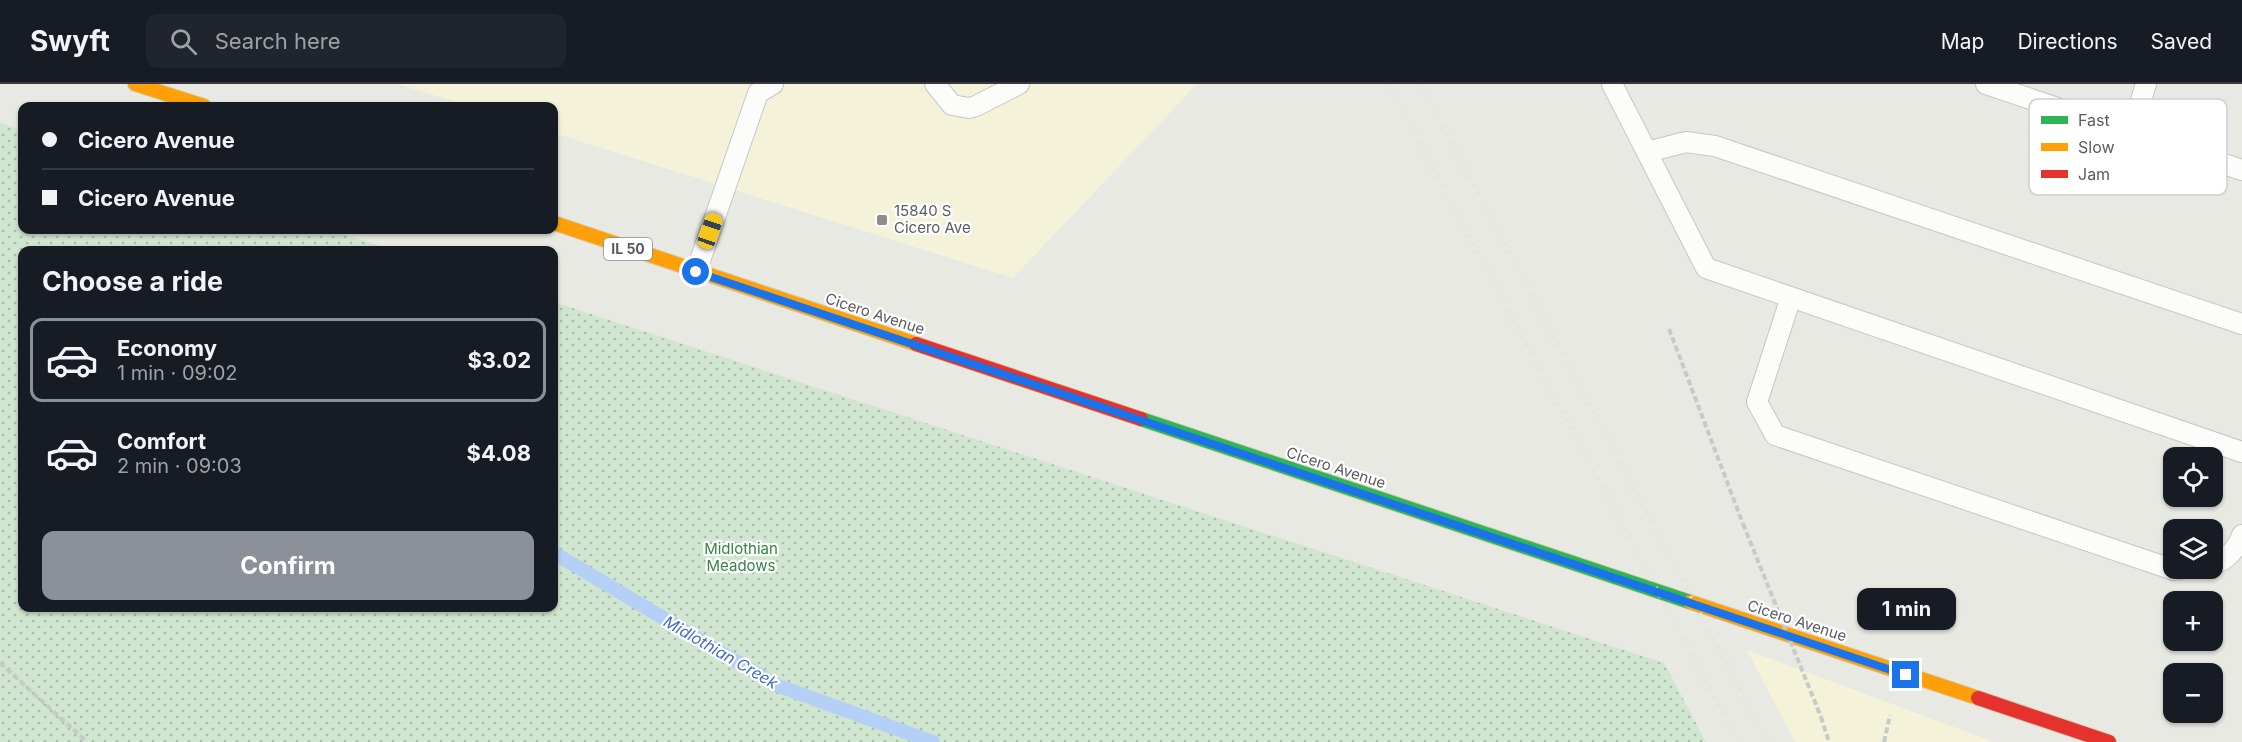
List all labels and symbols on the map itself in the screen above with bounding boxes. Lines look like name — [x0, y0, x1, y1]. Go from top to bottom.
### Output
legend — [2029, 99, 2227, 195]
text: Fast — [2078, 110, 2110, 130]
text: Slow — [2078, 137, 2115, 157]
text: Jam — [2078, 164, 2110, 184]
place label: 15840 S Cicero Ave — [894, 201, 971, 237]
car — [696, 211, 724, 251]
marker: 15840 S Cicero Ave — [875, 213, 889, 227]
road number: IL 50 — [604, 238, 652, 260]
route start — [682, 258, 709, 285]
street label: Cicero Avenue — [823, 289, 927, 339]
street label: Cicero Avenue — [1284, 443, 1388, 493]
park label: Midlothian Meadows — [704, 539, 778, 575]
callout: 1 min — [1856, 588, 1956, 630]
street label: Cicero Avenue — [1745, 596, 1849, 646]
water label: Midlothian Creek — [660, 611, 782, 693]
route end — [1892, 661, 1919, 688]

